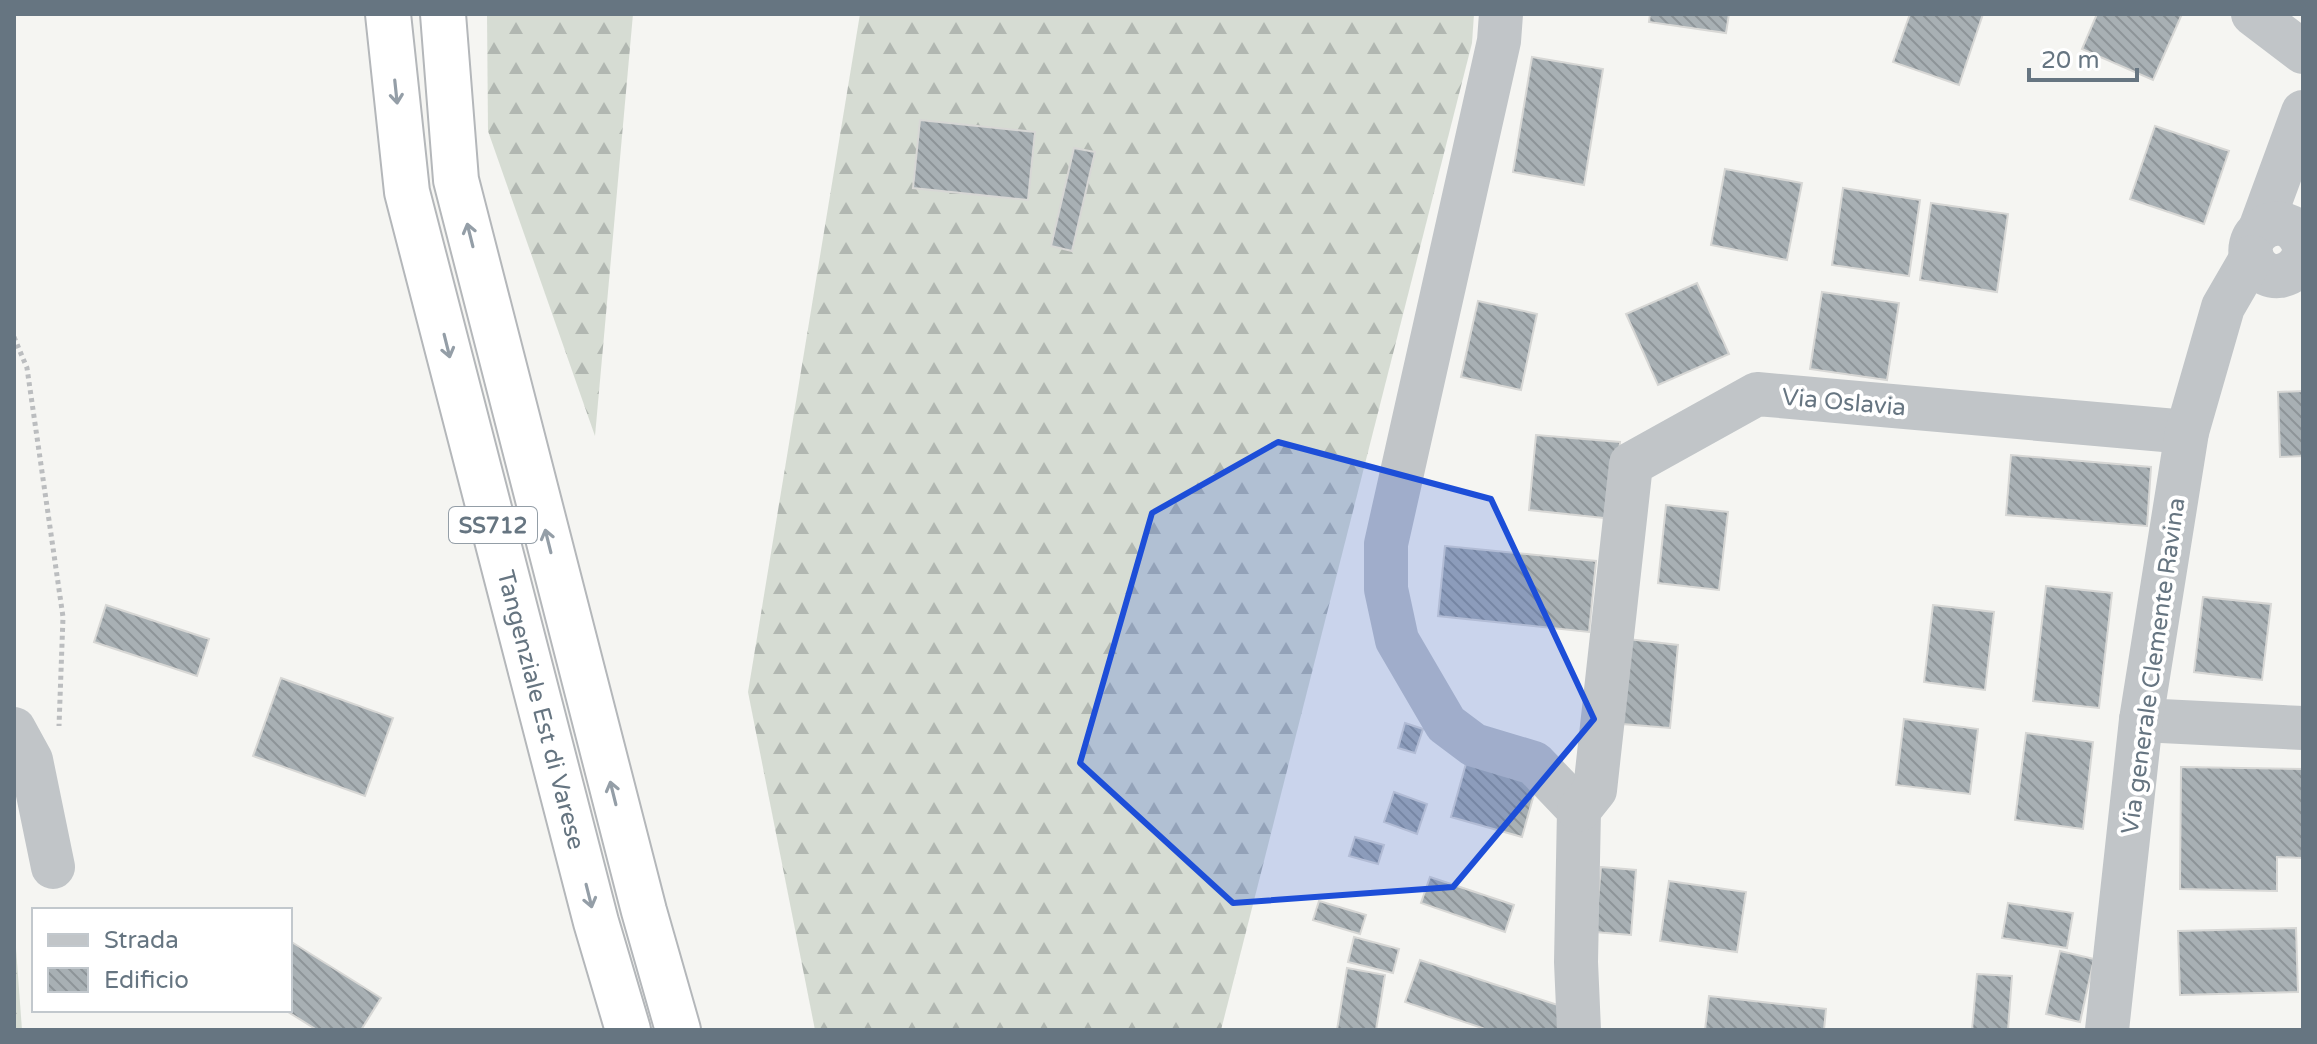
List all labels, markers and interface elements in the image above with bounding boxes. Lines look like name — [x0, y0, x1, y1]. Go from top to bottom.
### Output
scale bar — [2029, 32, 2137, 82]
text: 20 m — [2041, 46, 2099, 75]
one-way arrow — [389, 78, 404, 104]
one-way arrow — [461, 223, 476, 248]
one-way arrow — [440, 333, 455, 358]
street label: Via Oslavia — [1781, 383, 1907, 422]
street label: Via generale Clemente Ravina — [2115, 496, 2191, 836]
road number: SS712 — [449, 507, 537, 543]
one-way arrow — [540, 529, 555, 554]
street label: Tangenziale Est di Varese — [491, 567, 591, 853]
one-way arrow — [605, 780, 620, 806]
one-way arrow — [582, 882, 597, 908]
legend — [32, 908, 292, 1012]
text: Strada — [104, 926, 179, 955]
text: Edificio — [104, 966, 189, 995]

